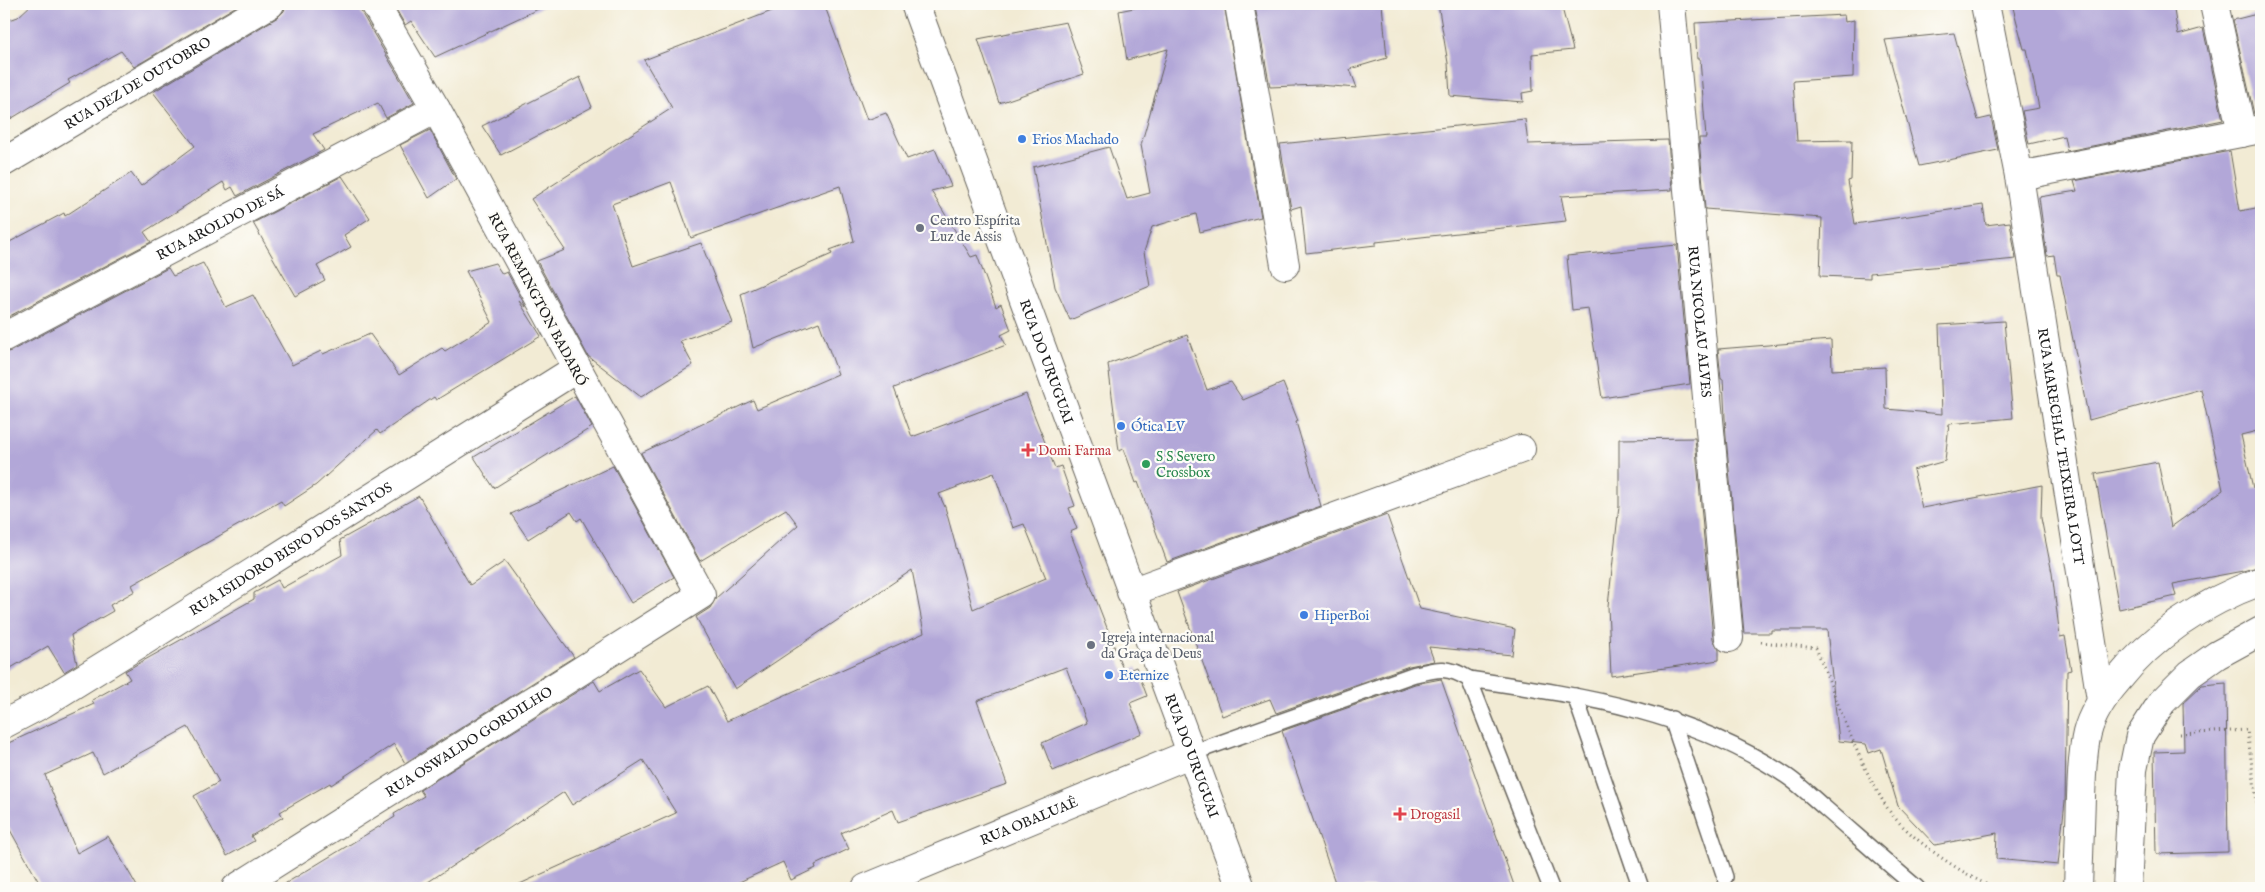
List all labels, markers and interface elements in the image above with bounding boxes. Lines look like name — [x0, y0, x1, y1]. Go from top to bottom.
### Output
street label: RUA DEZ DE OUTOBRO — [61, 33, 215, 134]
place label: Frios Machado — [1032, 131, 1119, 149]
marker: Frios Machado — [1016, 133, 1028, 145]
street label: RUA AROLDO DE SÁ — [153, 182, 288, 265]
street label: RUA REMINGTON BADARÓ — [484, 209, 592, 390]
place label: Centro Espírita Luz de Assis — [930, 212, 1021, 246]
marker: Centro Espírita Luz de Assis — [914, 222, 926, 234]
street label: RUA NICOLAU ALVES — [1683, 245, 1715, 398]
street label: RUA DO URUGUAI — [1015, 297, 1077, 427]
street label: RUA MARECHAL TEIXEIRA LOTT — [2033, 327, 2088, 567]
place label: Ótica LV — [1131, 417, 1186, 436]
marker: Ótica LV — [1115, 420, 1127, 432]
place label: Domi Farma — [1038, 442, 1112, 460]
marker: Domi Farma — [1022, 444, 1034, 456]
place label: S S Severo Crossbox — [1156, 448, 1216, 482]
marker: S S Severo Crossbox — [1140, 458, 1152, 470]
street label: RUA ISIDORO BISPO DOS SANTOS — [186, 479, 396, 620]
place label: HiperBoi — [1314, 607, 1369, 625]
marker: HiperBoi — [1298, 609, 1310, 621]
place label: Igreja internacional da Graça de Deus — [1101, 629, 1214, 663]
marker: Igreja internacional da Graça de Deus — [1085, 639, 1097, 651]
place label: Eternize — [1119, 667, 1170, 685]
marker: Eternize — [1103, 669, 1115, 681]
street label: RUA OSWALDO GORDILHO — [382, 683, 557, 802]
street label: RUA DO URUGUAI — [1160, 691, 1222, 821]
street label: RUA OBALUAÊ — [977, 792, 1081, 850]
place label: Drogasil — [1410, 806, 1460, 824]
marker: Drogasil — [1394, 808, 1406, 820]

